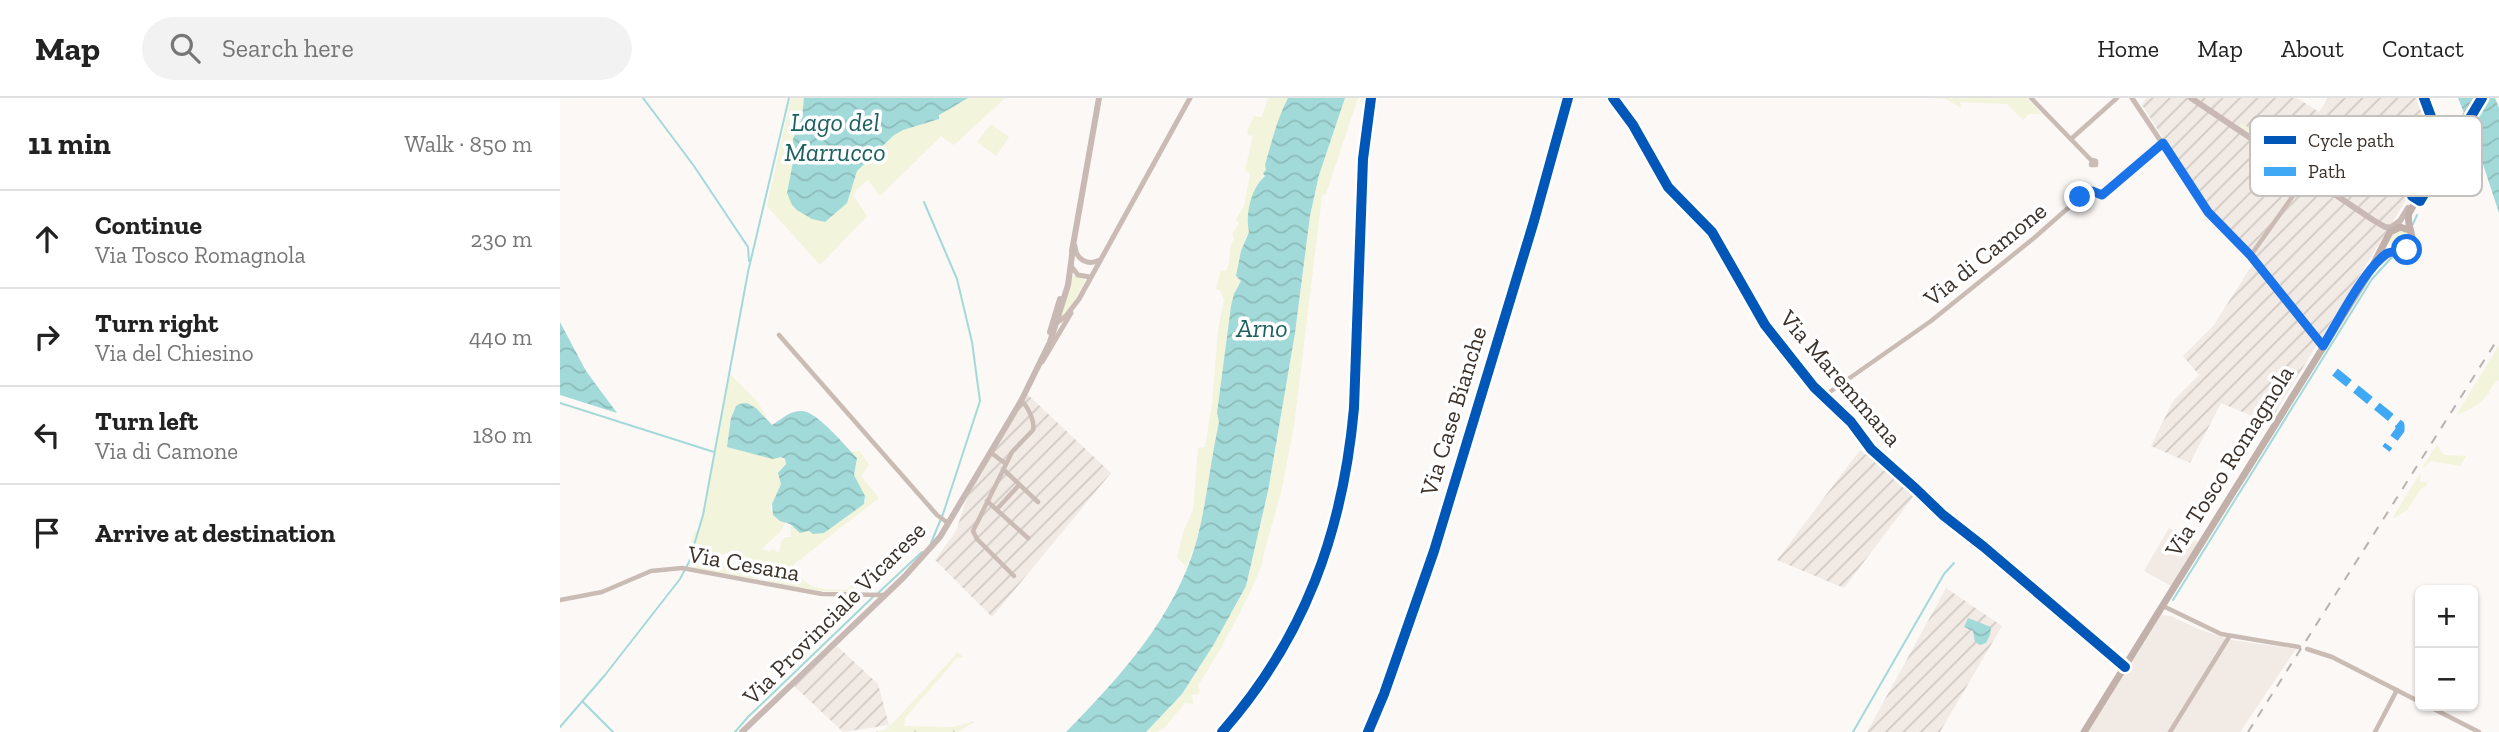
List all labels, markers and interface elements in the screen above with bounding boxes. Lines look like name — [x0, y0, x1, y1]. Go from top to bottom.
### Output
search box — [142, 17, 632, 80]
text: Map — [35, 29, 100, 68]
icon: search — [166, 29, 204, 67]
text: Search here — [222, 32, 354, 64]
text: Home — [2097, 34, 2159, 63]
text: Map — [2197, 34, 2243, 63]
text: About — [2281, 34, 2344, 63]
text: Contact — [2382, 34, 2464, 63]
water label: Lago del Marrucco — [784, 106, 886, 168]
legend — [2250, 116, 2482, 196]
text: 11 min — [28, 126, 111, 162]
text: Cycle path — [2308, 129, 2394, 152]
text: Walk · 850 m — [404, 130, 532, 158]
text: Path — [2308, 160, 2346, 183]
route end — [2064, 181, 2095, 212]
street label: Via di Camone — [1917, 196, 2052, 313]
text: Continue — [95, 209, 202, 241]
icon: ahead — [28, 220, 66, 258]
text: 230 m — [471, 225, 532, 253]
route start — [2391, 234, 2422, 265]
text: Via Tosco Romagnola — [95, 241, 306, 269]
street label: Via Maremmana — [1773, 303, 1908, 452]
text: Turn right — [95, 307, 218, 339]
water label: Arno — [1235, 312, 1288, 344]
icon: right — [28, 318, 66, 356]
text: 440 m — [469, 323, 532, 351]
street label: Via Case Bianche — [1413, 323, 1493, 500]
text: Via del Chiesino — [95, 339, 253, 367]
street label: Via Tosco Romagnola — [2158, 360, 2300, 563]
text: Turn left — [95, 405, 198, 437]
icon: left — [28, 416, 66, 454]
text: 180 m — [472, 421, 532, 449]
text: Via di Camone — [95, 437, 238, 465]
icon: arrive — [28, 514, 66, 552]
street label: Via Provinciale Vicarese — [736, 516, 931, 711]
text: Arrive at destination — [95, 517, 335, 549]
street label: Via Cesana — [685, 539, 803, 587]
map controls — [2415, 585, 2478, 711]
button: + — [2415, 585, 2478, 648]
button: − — [2415, 648, 2478, 711]

